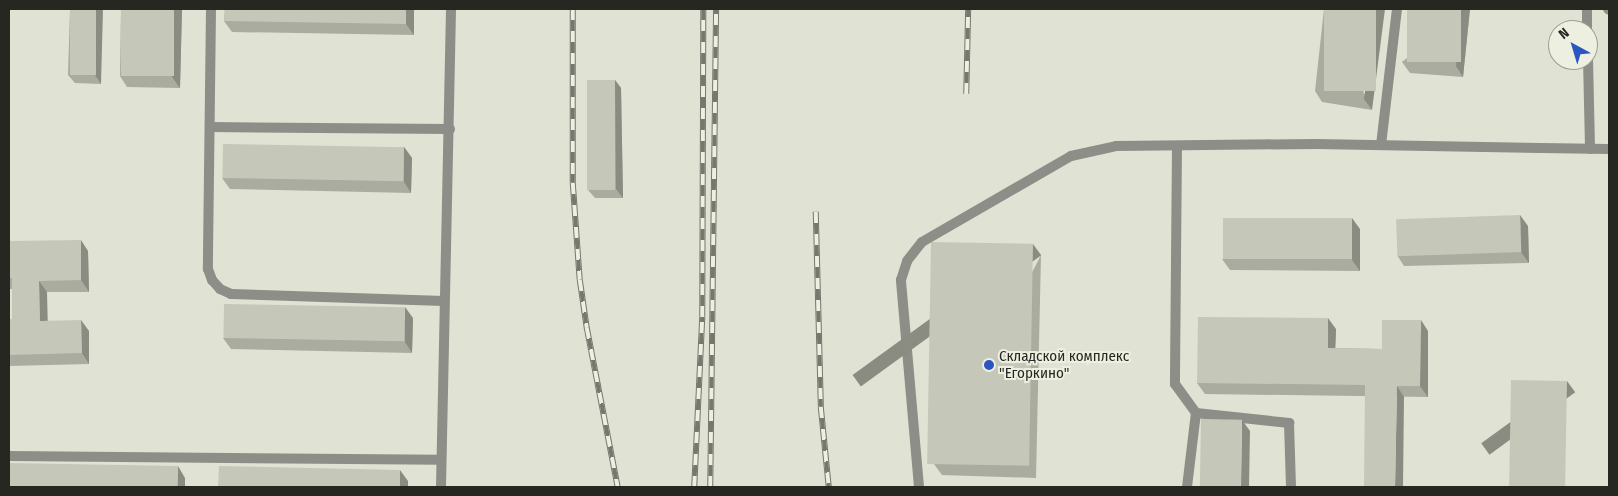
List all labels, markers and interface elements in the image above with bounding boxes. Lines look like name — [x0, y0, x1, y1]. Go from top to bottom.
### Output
north arrow — [1548, 20, 1598, 70]
text: N — [1555, 24, 1572, 43]
place label: Складской комплекс "Егоркино" — [999, 347, 1129, 382]
marker: Складской комплекс "Егоркино" — [983, 359, 995, 371]

